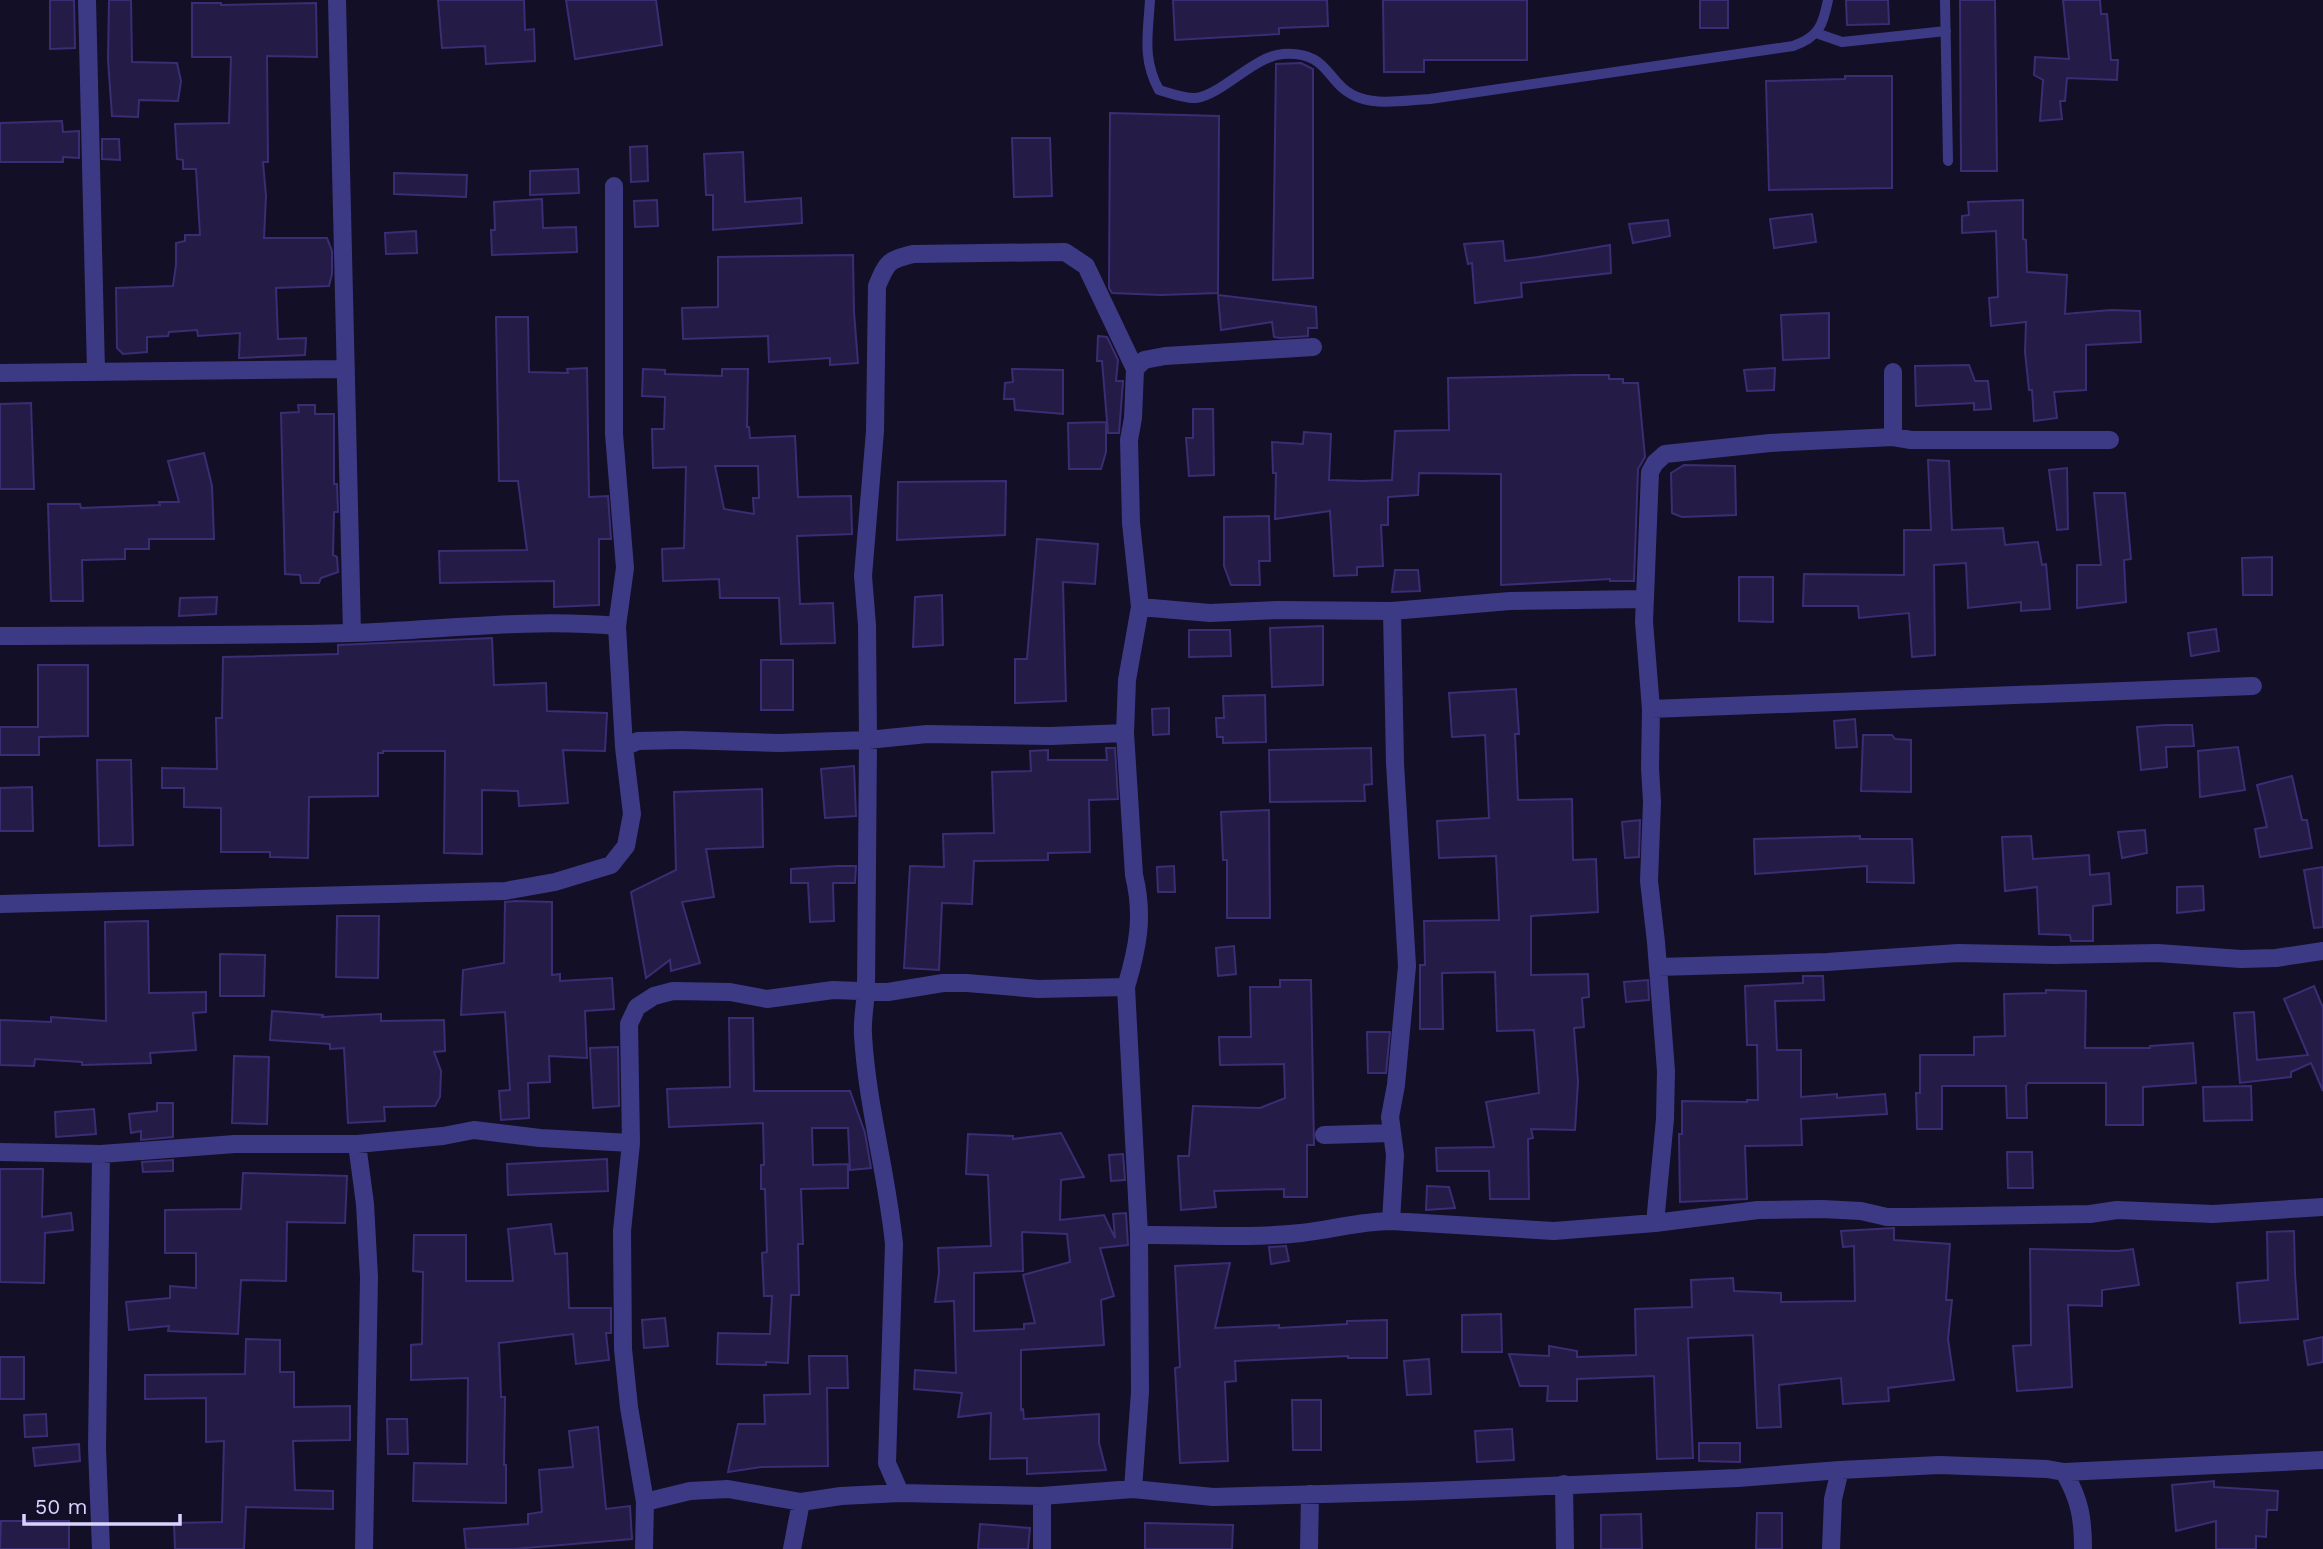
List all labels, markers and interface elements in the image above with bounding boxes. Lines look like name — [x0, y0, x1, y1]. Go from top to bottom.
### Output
scale bar — [24, 1482, 180, 1526]
text: 50 m — [35, 1494, 87, 1519]

